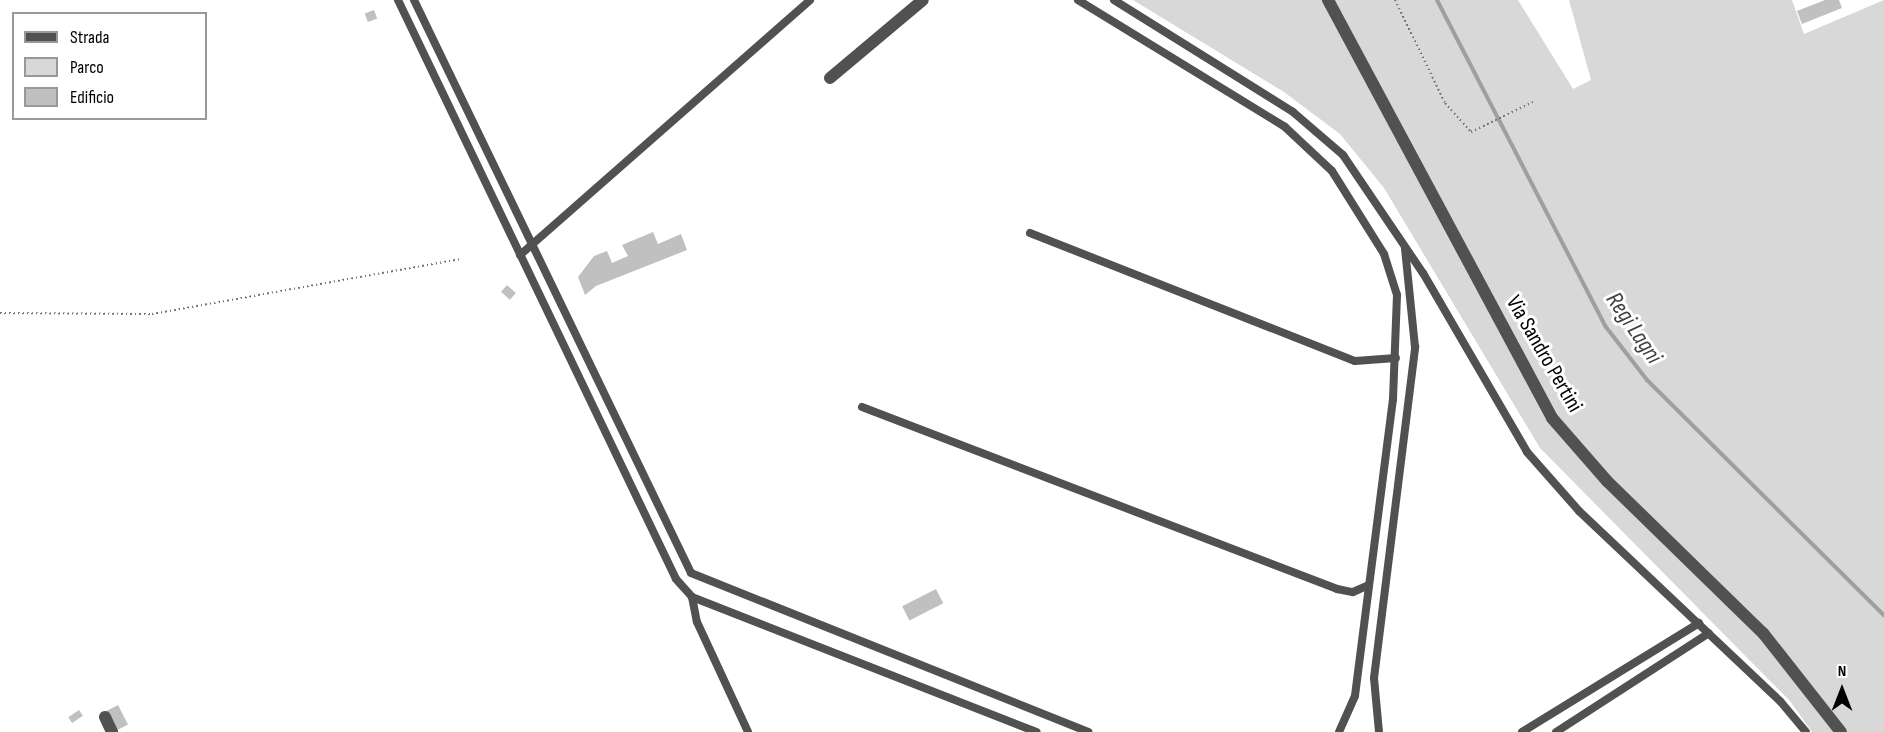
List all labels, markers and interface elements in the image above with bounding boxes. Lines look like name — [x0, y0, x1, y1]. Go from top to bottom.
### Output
legend — [12, 12, 207, 120]
text: Strada — [70, 27, 109, 48]
text: Parco — [70, 57, 104, 78]
text: Edificio — [70, 87, 114, 108]
water label: Regi Lagni — [1600, 287, 1668, 369]
street label: Via Sandro Pertini — [1500, 291, 1588, 417]
north arrow — [1812, 660, 1872, 720]
text: N — [1838, 662, 1846, 681]

